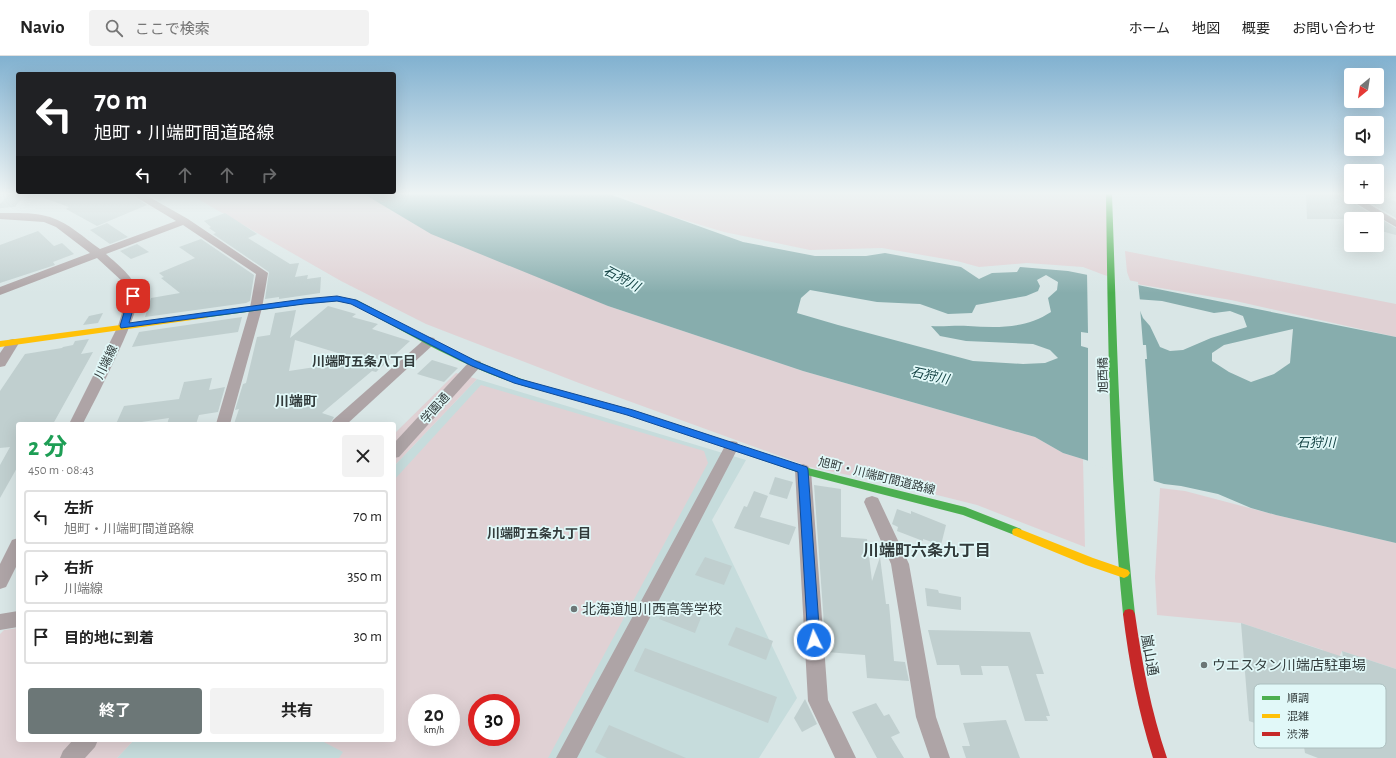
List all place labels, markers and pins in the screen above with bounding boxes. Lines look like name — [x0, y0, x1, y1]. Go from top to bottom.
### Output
pin — [116, 279, 150, 313]
place label: 北海道旭川西高等学校 — [582, 601, 722, 617]
marker: 北海道旭川西高等学校 — [569, 604, 579, 614]
place label: ウエスタン川端店駐車場 — [1212, 658, 1366, 673]
marker: ウエスタン川端店駐車場 — [1199, 660, 1209, 670]

